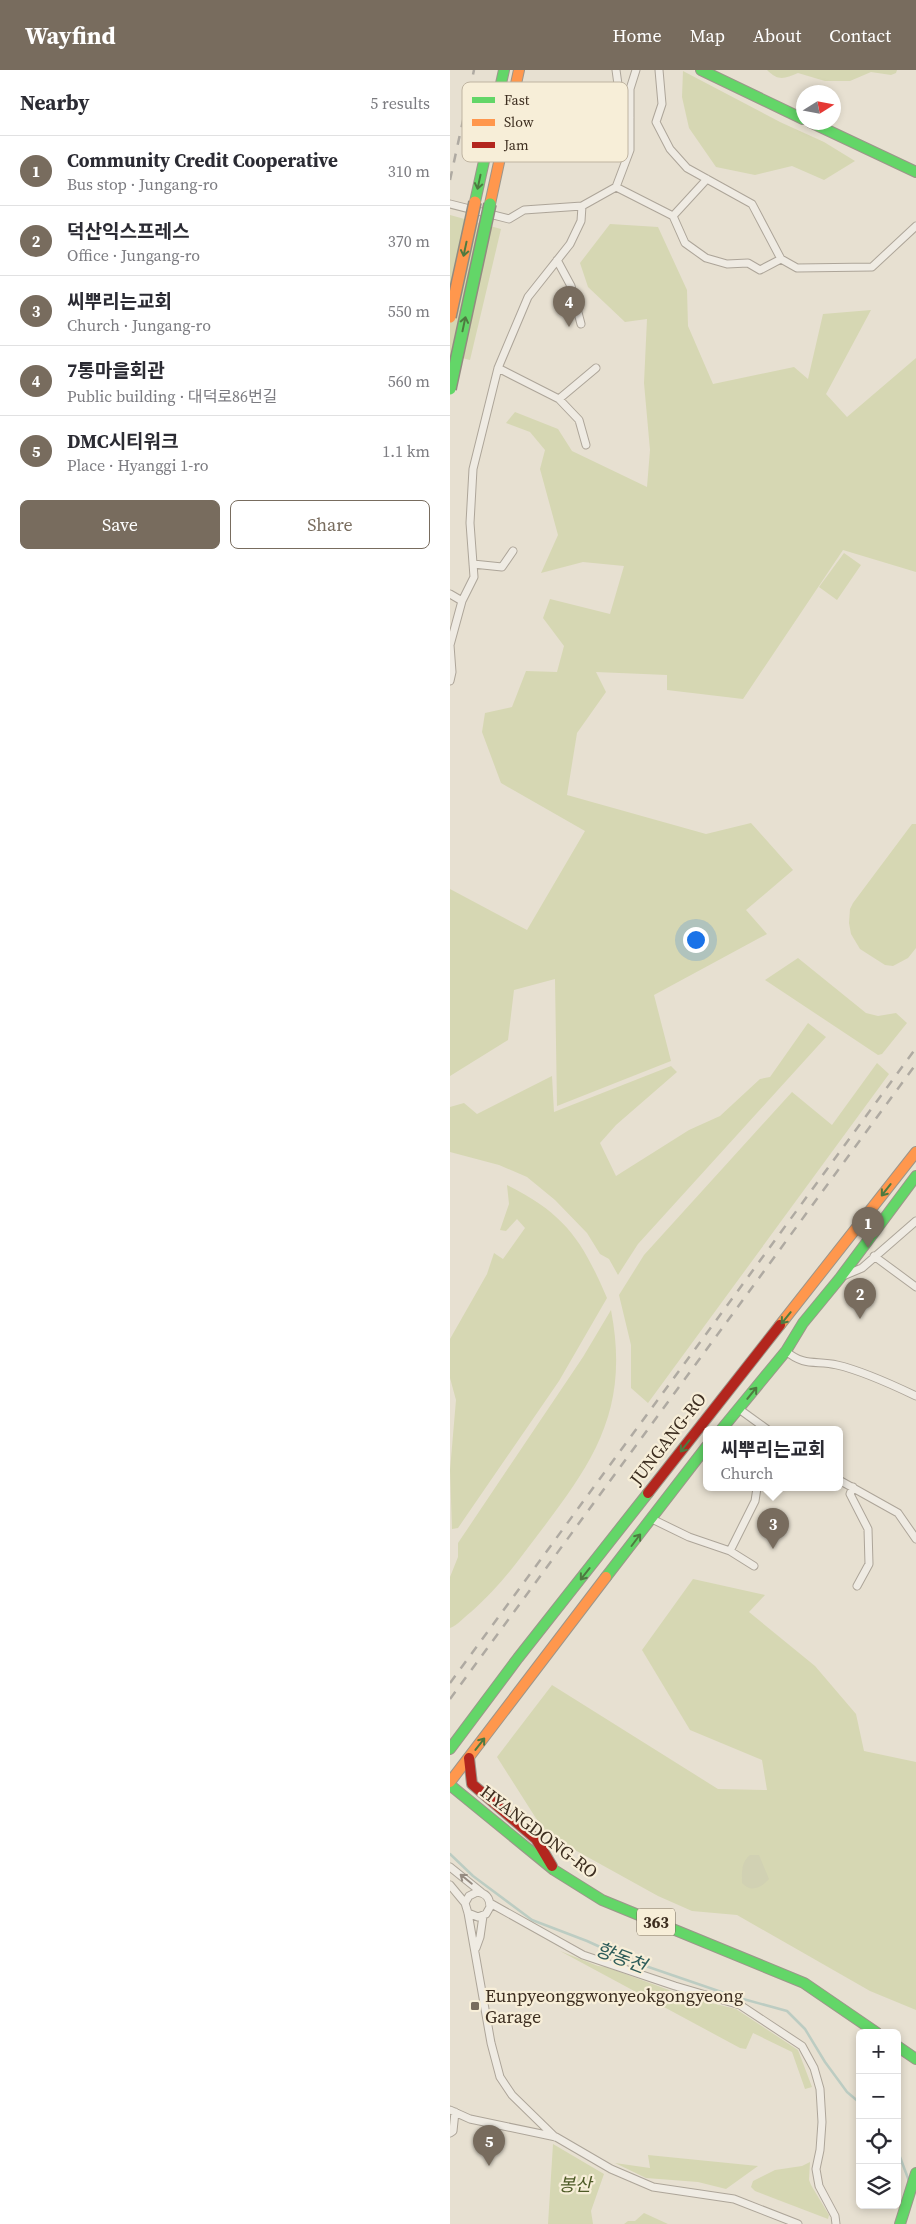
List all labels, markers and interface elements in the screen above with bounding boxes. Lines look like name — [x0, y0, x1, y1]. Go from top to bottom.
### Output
text: Wayfind — [25, 19, 116, 52]
text: Home — [613, 23, 662, 48]
text: Map — [690, 23, 725, 48]
text: About — [753, 23, 801, 48]
text: Contact — [829, 23, 891, 48]
legend — [462, 82, 628, 162]
north arrow — [796, 85, 841, 130]
text: Nearby — [20, 88, 90, 117]
text: Fast — [504, 90, 530, 110]
text: 5 results — [370, 92, 430, 114]
text: Slow — [504, 112, 534, 132]
text: Jam — [503, 135, 529, 155]
text: Community Credit Cooperative — [67, 147, 338, 173]
text: 1 — [32, 160, 40, 182]
text: 310 m — [388, 160, 430, 182]
text: Bus stop · Jungang-ro — [67, 173, 218, 195]
one-way arrow — [474, 173, 484, 189]
text: 덕산익스프레스 — [67, 218, 189, 244]
text: 2 — [32, 230, 40, 252]
text: 370 m — [388, 230, 430, 252]
one-way arrow — [460, 241, 469, 257]
text: Office · Jungang-ro — [67, 244, 200, 266]
pin: 4 — [553, 286, 585, 327]
text: 씨뿌리는교회 — [67, 288, 172, 314]
text: 3 — [32, 300, 40, 322]
text: 550 m — [388, 300, 430, 322]
text: Church · Jungang-ro — [67, 314, 211, 336]
one-way arrow — [460, 317, 469, 333]
text: 7통마을회관 — [67, 357, 165, 383]
text: 4 — [32, 370, 40, 392]
text: 560 m — [388, 370, 430, 392]
text: Public building · 대덕로86번길 — [67, 385, 278, 407]
text: DMC시티워크 — [67, 428, 179, 454]
text: 5 — [32, 440, 40, 462]
text: 1.1 km — [382, 440, 430, 462]
text: Place · Hyanggi 1-ro — [67, 454, 209, 476]
button: Save — [20, 500, 220, 549]
button: Share — [230, 500, 430, 549]
your location — [683, 927, 709, 953]
one-way arrow — [881, 1183, 891, 1197]
pin: 1 — [852, 1207, 884, 1248]
pin: 2 — [844, 1278, 876, 1319]
one-way arrow — [780, 1311, 791, 1324]
street label: JUNGANG-RO — [623, 1387, 712, 1491]
one-way arrow — [747, 1387, 758, 1400]
popup — [703, 1426, 843, 1491]
text: 씨뿌리는교회 — [721, 1436, 825, 1462]
one-way arrow — [680, 1439, 691, 1452]
text: Church — [721, 1462, 773, 1484]
pin: 3 — [757, 1508, 789, 1549]
one-way arrow — [631, 1533, 641, 1547]
one-way arrow — [579, 1567, 590, 1580]
one-way arrow — [474, 1737, 485, 1750]
street label: HYANGDONG-RO — [475, 1779, 603, 1884]
one-way arrow — [459, 1874, 472, 1885]
road number: 363 — [637, 1908, 675, 1935]
water label: 향동천 — [592, 1935, 652, 1979]
place label: Eunpyeonggwonyeokgongyeong Garage — [485, 1983, 743, 2029]
marker: Eunpyeonggwonyeokgongyeong Garage — [469, 2000, 481, 2012]
map controls — [856, 2029, 901, 2209]
button: + — [856, 2029, 901, 2074]
button: − — [856, 2074, 901, 2119]
button: locate — [856, 2119, 901, 2164]
pin: 5 — [473, 2125, 505, 2166]
button: layers — [856, 2164, 901, 2209]
park label: 봉산 — [558, 2172, 594, 2197]

